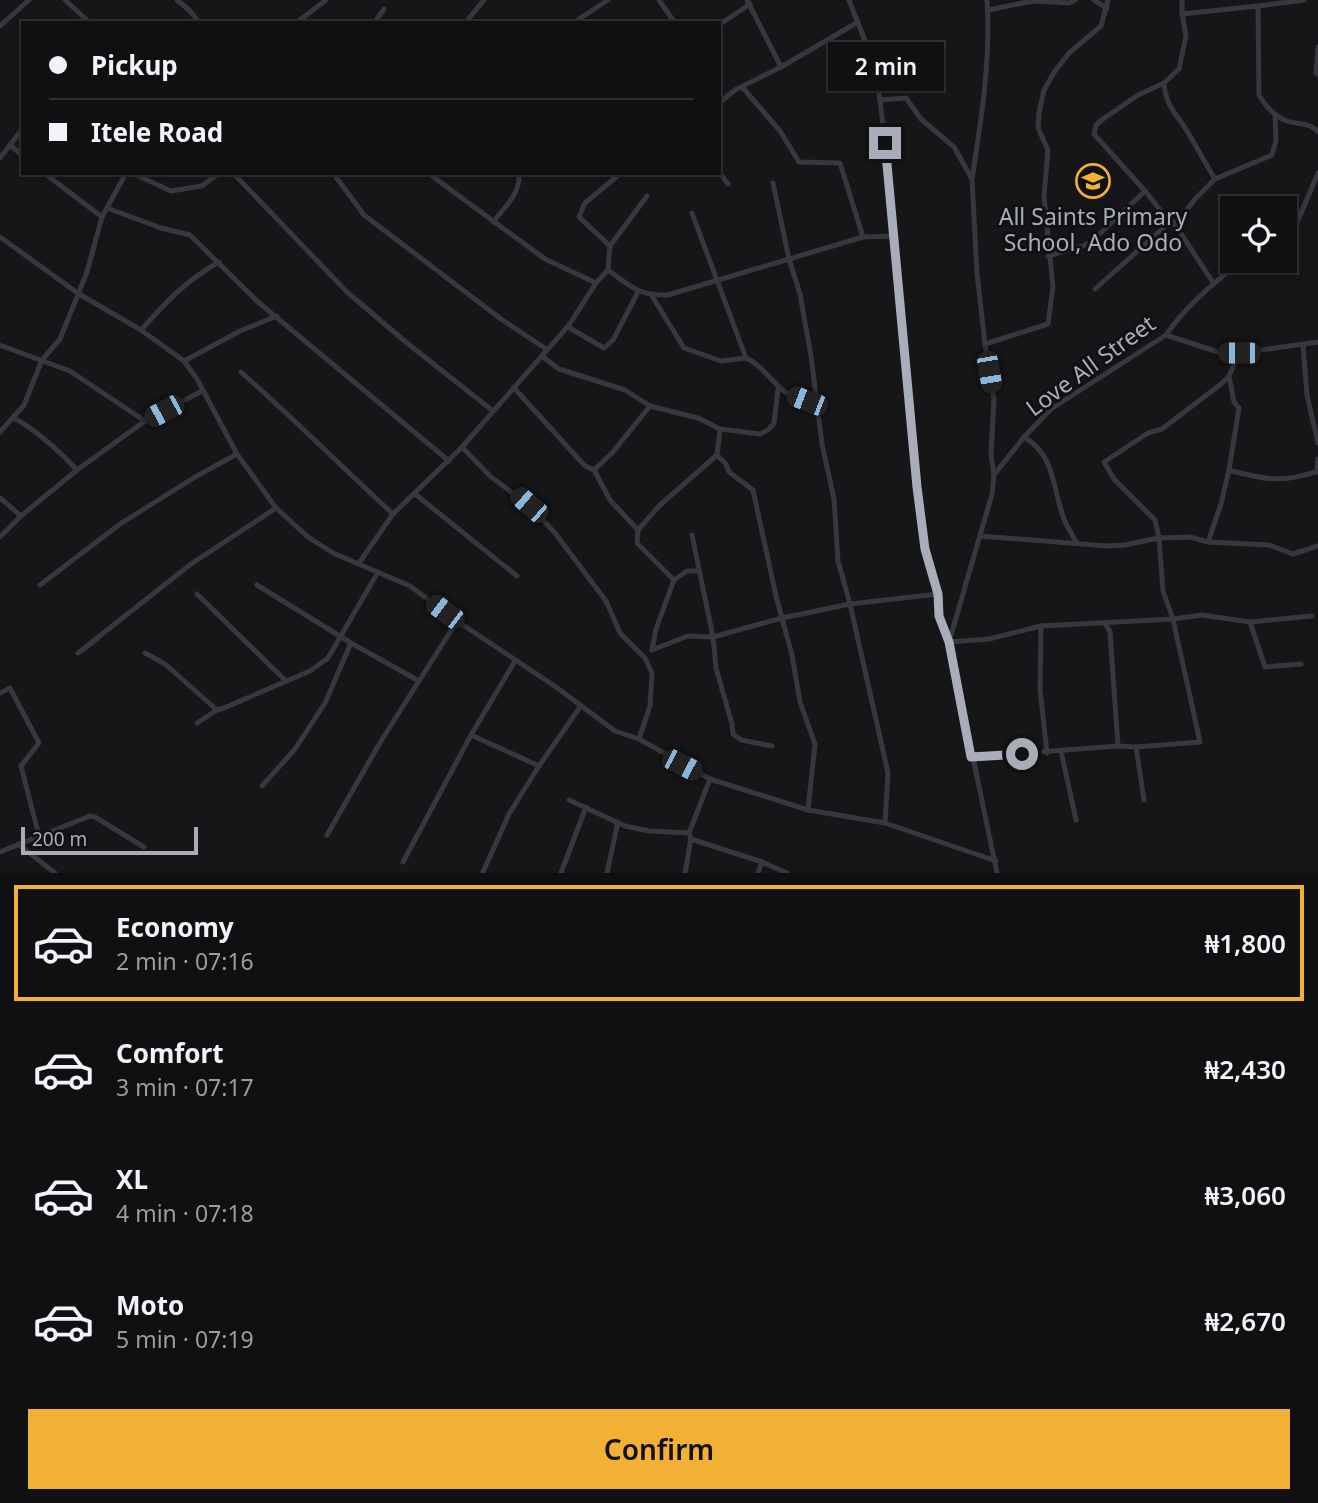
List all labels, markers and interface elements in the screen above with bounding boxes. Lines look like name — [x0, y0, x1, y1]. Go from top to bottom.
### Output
callout: 2 min — [827, 41, 943, 90]
text: Pickup — [91, 47, 178, 83]
text: 2 min — [855, 50, 917, 82]
text: Itele Road — [91, 114, 223, 150]
route end — [869, 127, 901, 159]
school or university icon: All Saints Primary School, Ado Odo — [1074, 162, 1112, 200]
map controls — [1220, 196, 1297, 273]
button: locate — [1220, 196, 1297, 273]
place label: All Saints Primary School, Ado Odo — [999, 200, 1188, 258]
street label: Love All Street — [1019, 307, 1161, 423]
car — [1219, 343, 1261, 364]
car — [976, 349, 1003, 395]
car — [784, 384, 831, 418]
car — [141, 392, 188, 430]
car — [507, 483, 552, 527]
car — [422, 591, 469, 633]
route start — [1006, 738, 1038, 770]
car — [659, 746, 706, 784]
scale bar — [21, 824, 198, 856]
text: 200 m — [32, 826, 87, 852]
text: Economy — [116, 909, 234, 945]
icon: car — [32, 912, 95, 975]
text: ₦1,800 — [1204, 925, 1286, 961]
text: 2 min · 07:16 — [116, 945, 254, 977]
text: Comfort — [116, 1035, 224, 1071]
icon: car — [32, 1038, 95, 1101]
text: ₦2,430 — [1204, 1051, 1286, 1087]
text: 3 min · 07:17 — [116, 1071, 254, 1103]
text: XL — [116, 1161, 148, 1197]
icon: car — [32, 1164, 95, 1227]
text: ₦3,060 — [1204, 1177, 1286, 1213]
text: 4 min · 07:18 — [116, 1197, 254, 1229]
text: Moto — [116, 1287, 184, 1323]
icon: car — [32, 1290, 95, 1353]
text: ₦2,670 — [1204, 1303, 1286, 1339]
text: 5 min · 07:19 — [116, 1323, 254, 1355]
button: Confirm — [28, 1409, 1290, 1489]

